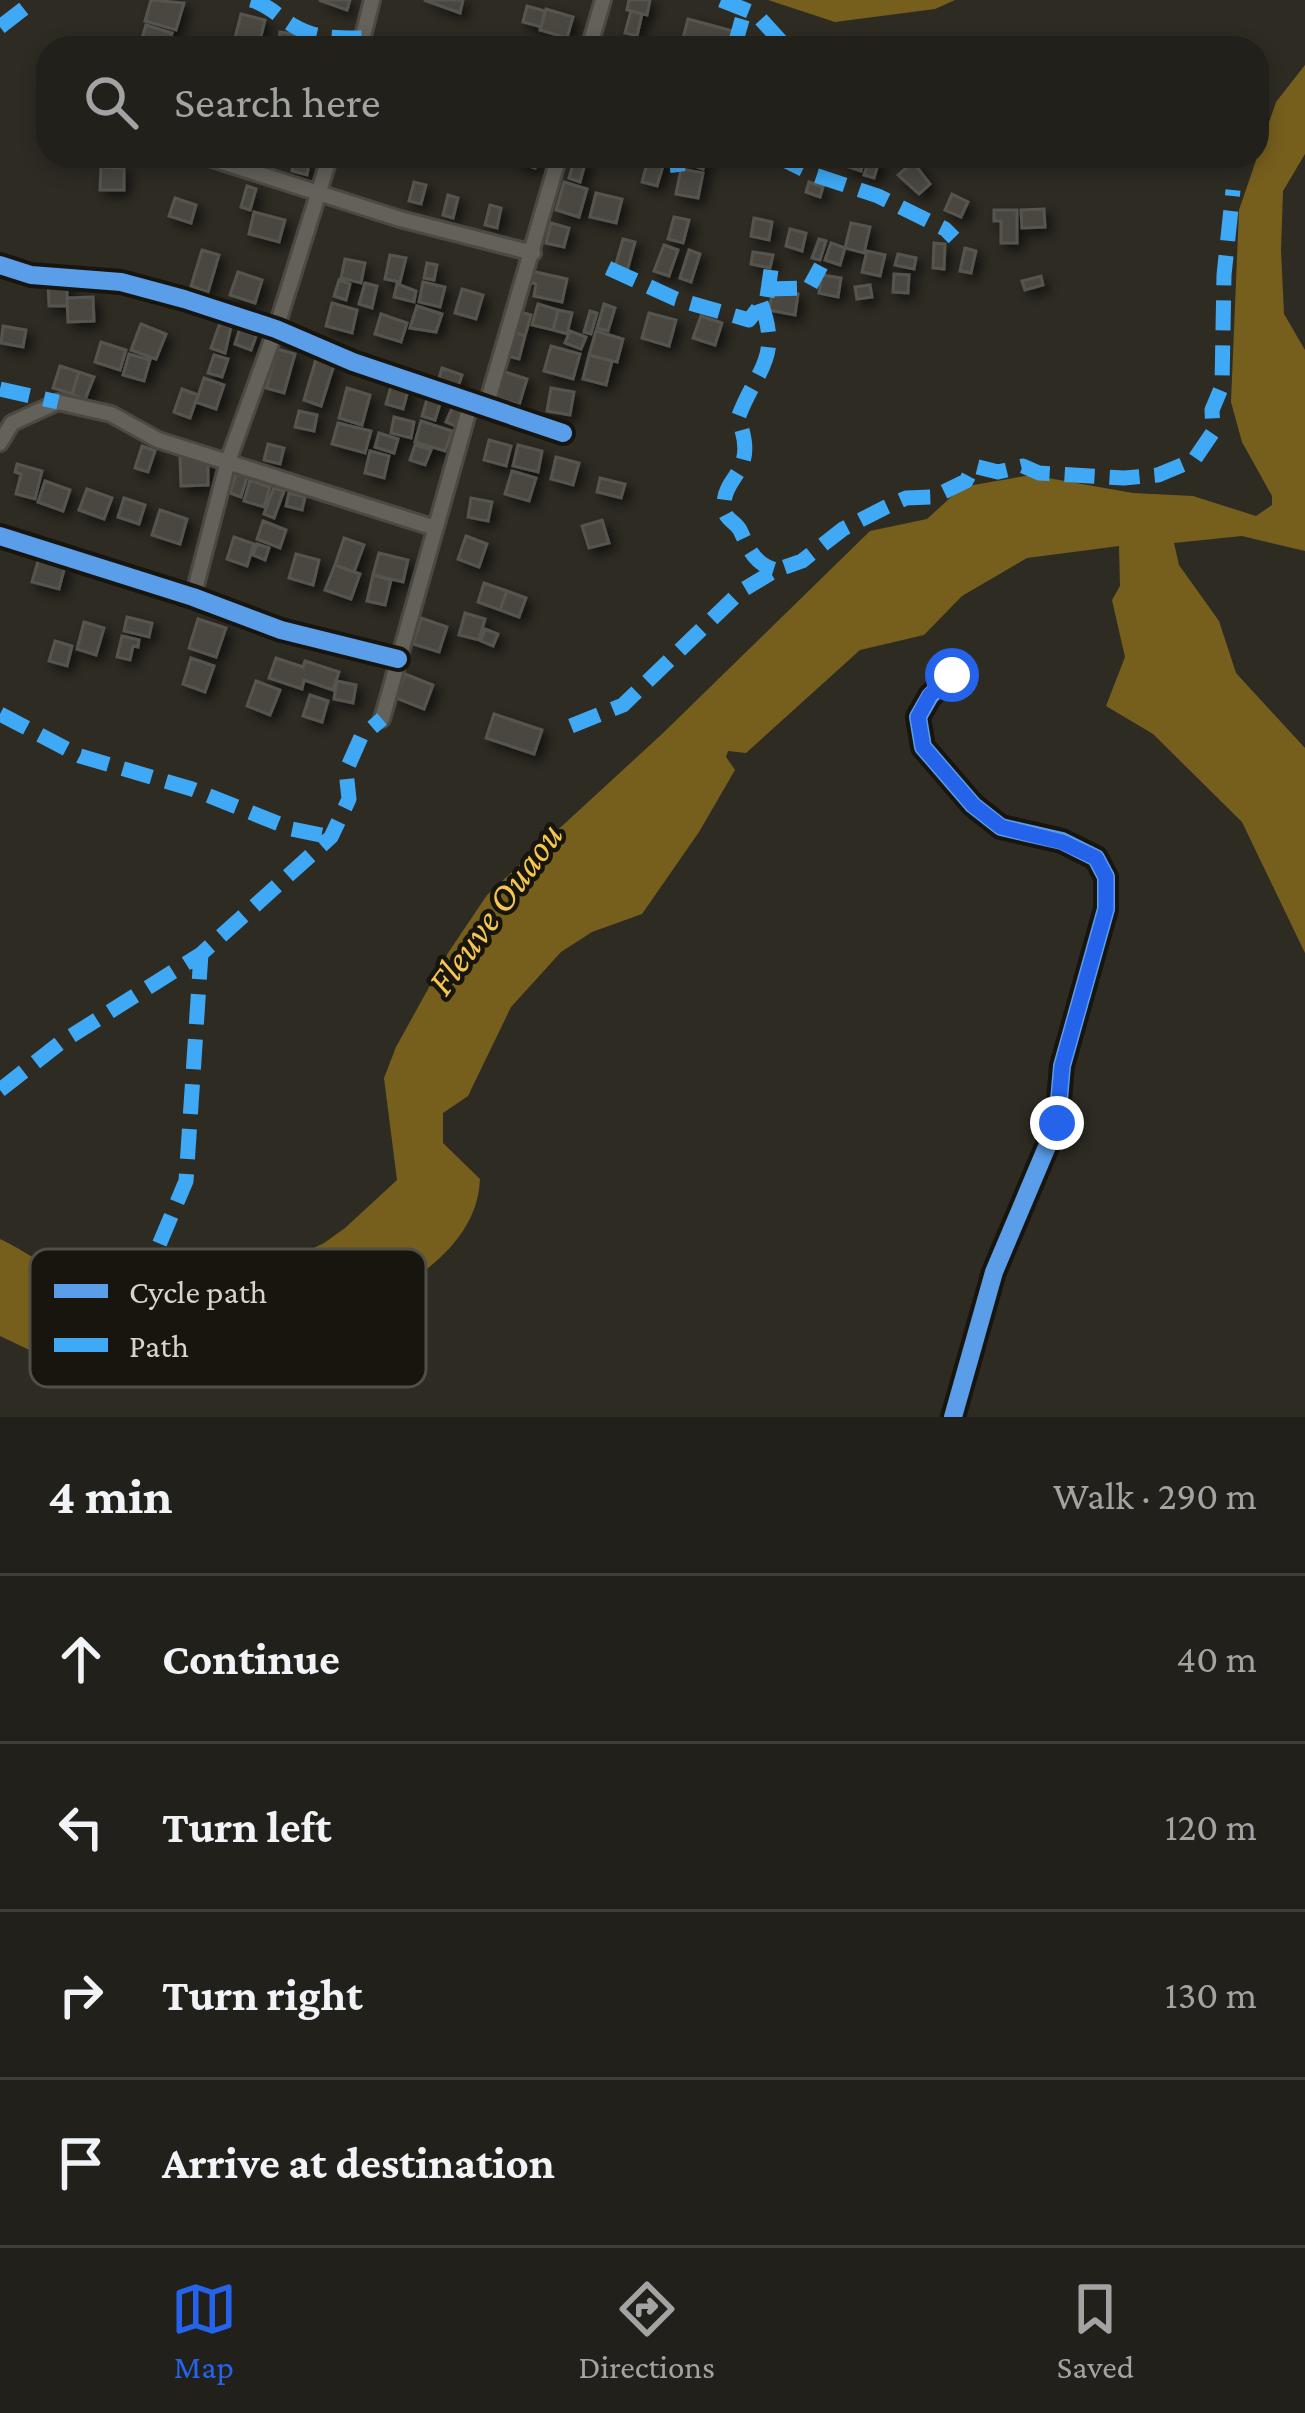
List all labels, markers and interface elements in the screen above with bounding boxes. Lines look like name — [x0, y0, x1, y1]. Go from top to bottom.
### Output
search box — [36, 36, 1269, 168]
icon: search — [78, 69, 144, 135]
text: Search here — [174, 77, 381, 127]
route start — [925, 648, 979, 702]
water label: Fleuve Ouaou — [418, 814, 571, 1002]
route end — [1030, 1096, 1084, 1150]
legend — [30, 1249, 426, 1387]
text: Cycle path — [129, 1273, 267, 1310]
text: Path — [129, 1327, 189, 1364]
text: 4 min — [48, 1467, 173, 1524]
text: Walk · 290 m — [1053, 1474, 1257, 1517]
icon: ahead — [48, 1626, 114, 1692]
text: Continue — [162, 1634, 340, 1684]
text: 40 m — [1176, 1637, 1257, 1680]
icon: left — [48, 1794, 114, 1860]
text: Turn left — [162, 1802, 331, 1852]
text: 120 m — [1165, 1805, 1257, 1848]
icon: right — [48, 1962, 114, 2028]
text: Turn right — [162, 1970, 363, 2020]
text: 130 m — [1165, 1973, 1257, 2016]
icon: arrive — [48, 2130, 114, 2196]
text: Arrive at destination — [162, 2138, 555, 2188]
tab: Map — [171, 2276, 237, 2385]
tab: Directions — [579, 2276, 715, 2385]
tab: Saved — [1057, 2276, 1134, 2385]

